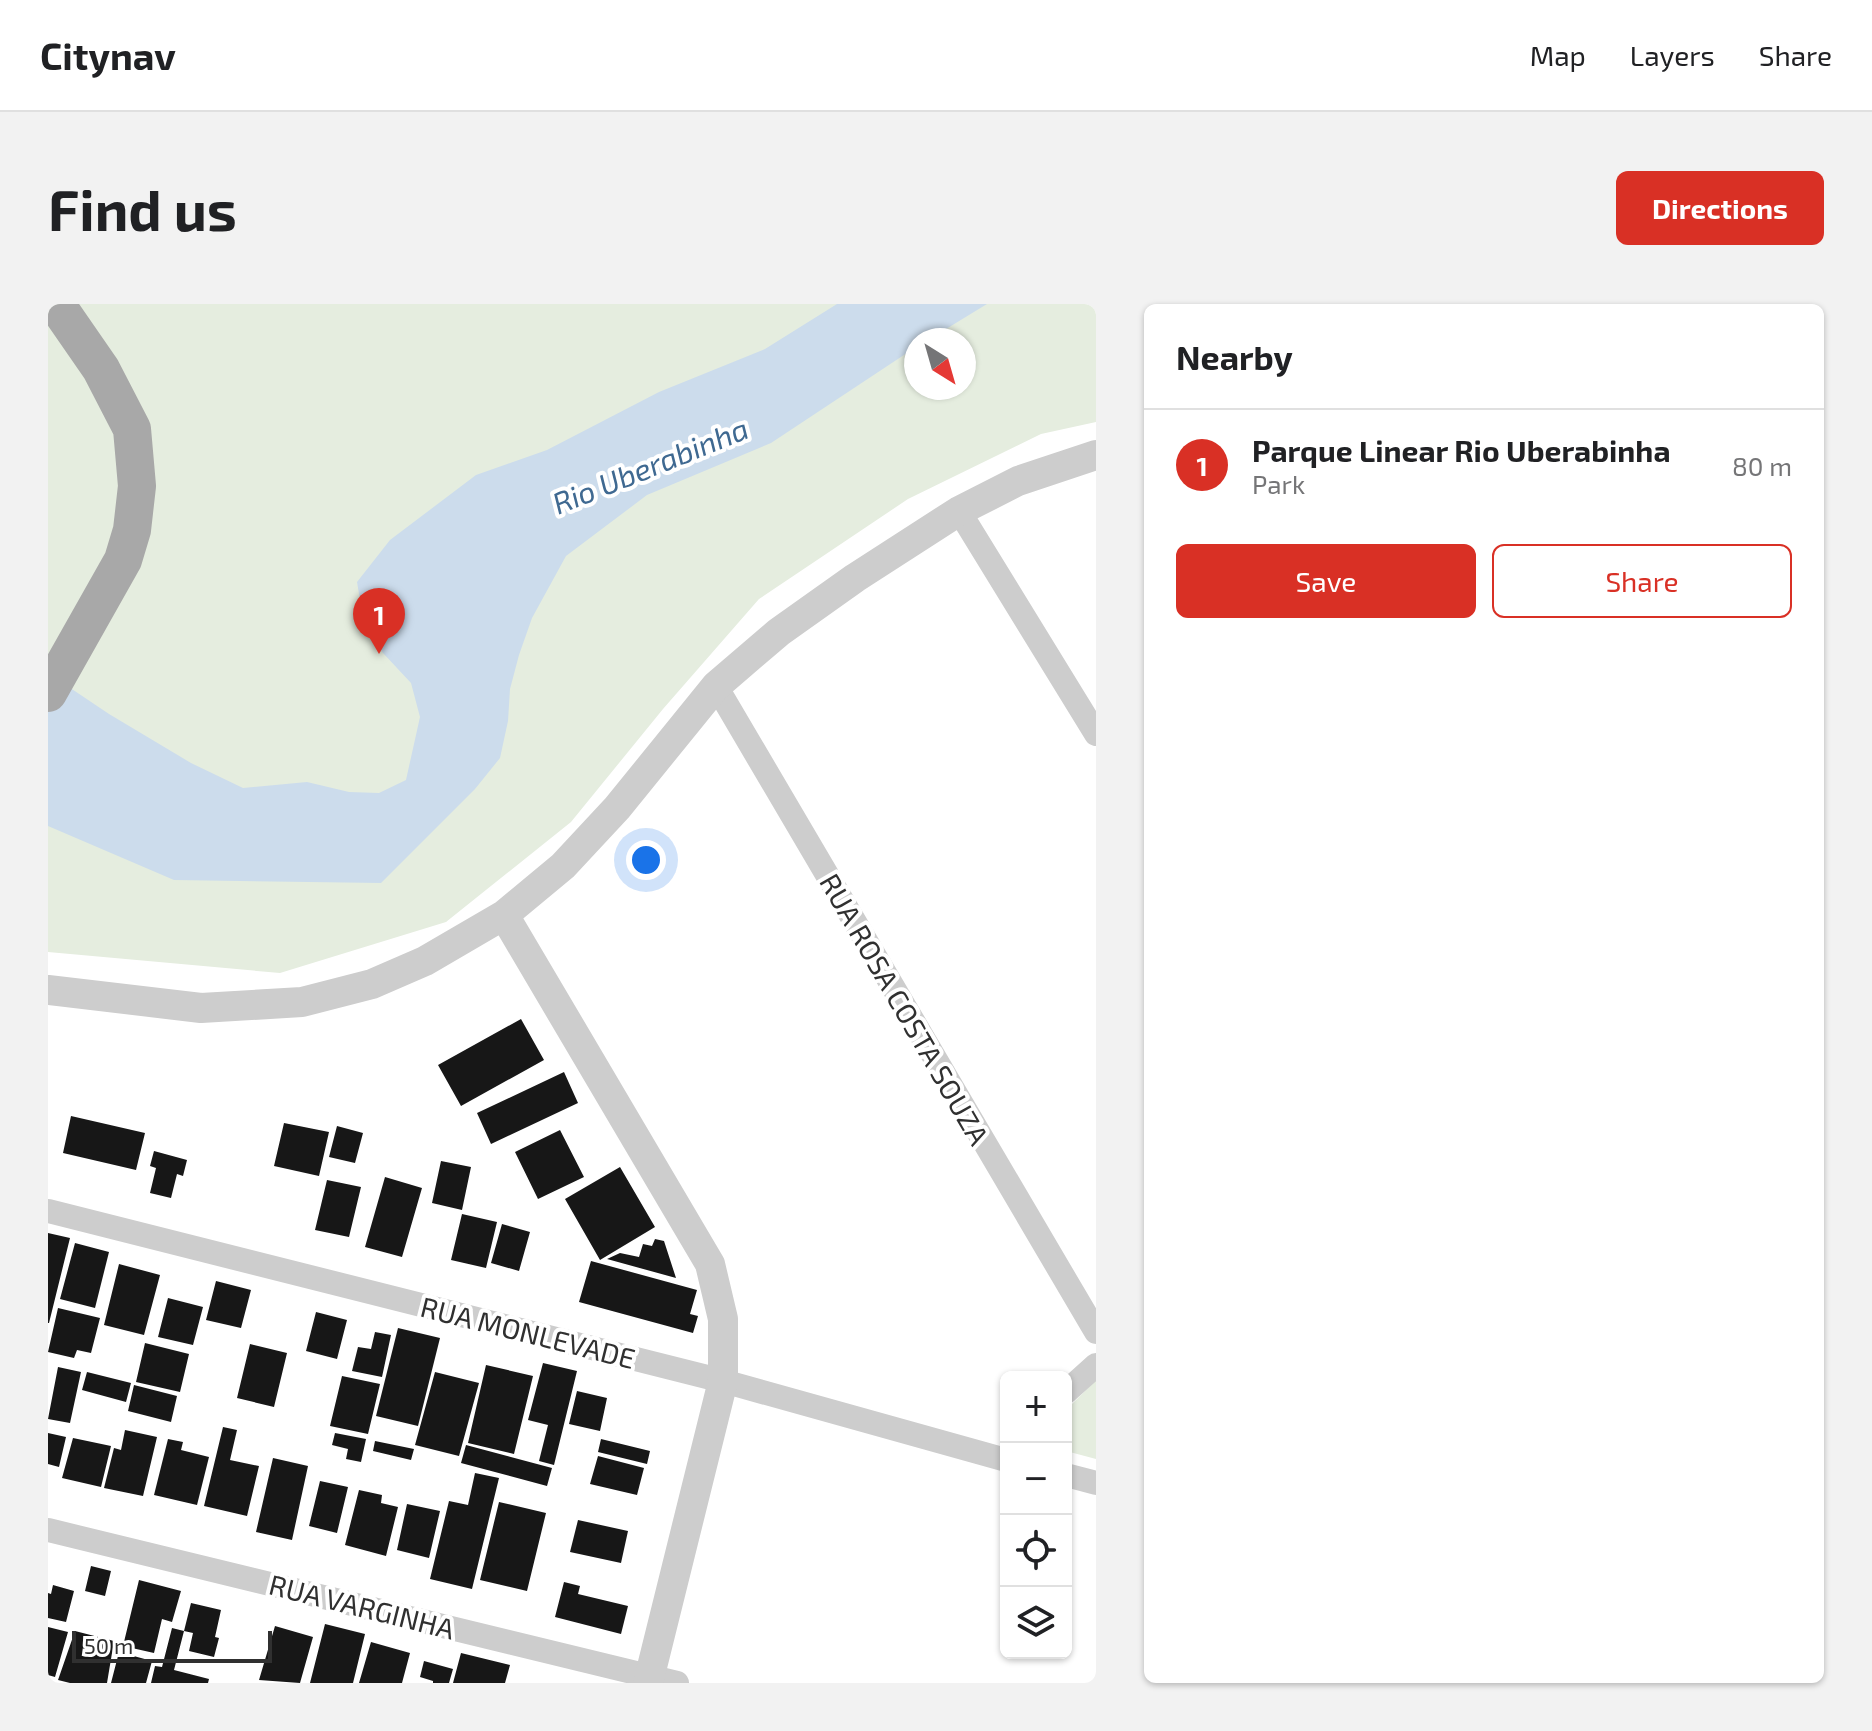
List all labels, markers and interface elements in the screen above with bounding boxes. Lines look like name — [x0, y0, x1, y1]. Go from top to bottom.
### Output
text: Citynav — [40, 32, 176, 78]
text: Map — [1530, 38, 1586, 72]
text: Layers — [1630, 38, 1715, 72]
text: Share — [1759, 38, 1832, 72]
button: Directions — [1616, 171, 1824, 245]
text: Find us — [48, 175, 237, 242]
north arrow — [904, 328, 976, 400]
text: Nearby — [1176, 336, 1293, 377]
water label: Rio Uberabinha — [547, 409, 753, 521]
text: Parque Linear Rio Uberabinha — [1252, 432, 1671, 468]
text: 1 — [1196, 450, 1208, 481]
text: 80 m — [1732, 450, 1792, 481]
text: Park — [1252, 468, 1305, 499]
button: Save — [1176, 544, 1476, 618]
button: Share — [1492, 544, 1792, 618]
pin: 1 — [353, 588, 405, 654]
your location — [626, 840, 666, 880]
street label: RUA ROSA COSTA SOUZA — [813, 867, 997, 1151]
street label: RUA MONLEVADE — [417, 1289, 639, 1375]
map controls — [1000, 1371, 1072, 1659]
button: + — [1000, 1371, 1072, 1443]
button: − — [1000, 1443, 1072, 1515]
button: locate — [1000, 1515, 1072, 1587]
street label: RUA VARGINHA — [266, 1567, 459, 1646]
button: layers — [1000, 1587, 1072, 1659]
scale bar — [72, 1627, 272, 1663]
text: 50 m — [84, 1632, 133, 1658]

